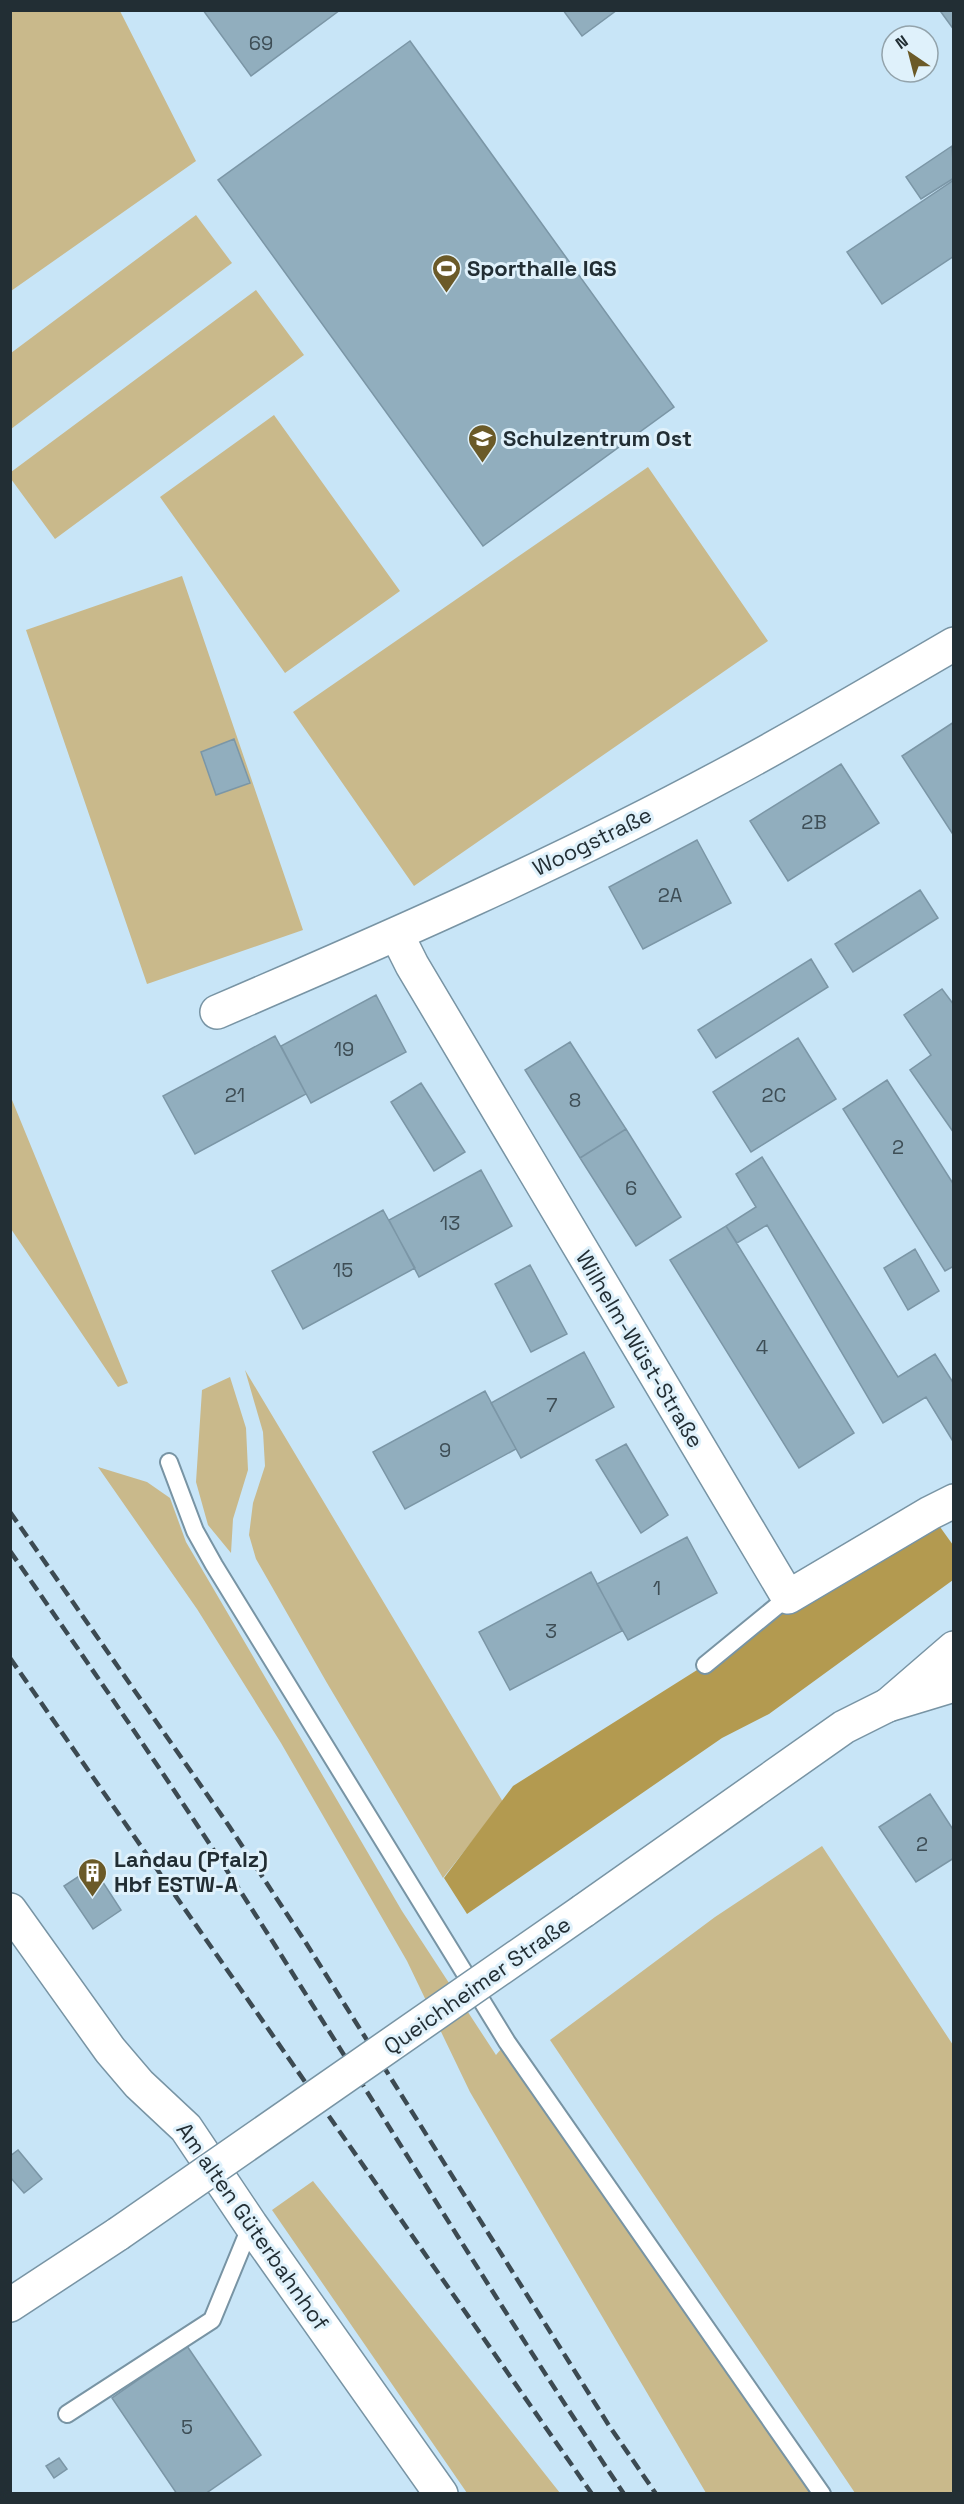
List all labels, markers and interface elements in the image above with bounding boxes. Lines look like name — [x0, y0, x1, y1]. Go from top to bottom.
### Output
north arrow — [880, 24, 940, 84]
house number: 69 — [249, 30, 273, 56]
text: N — [891, 30, 912, 54]
sports icon: Sporthalle IGS — [430, 252, 462, 294]
place label: Sporthalle IGS — [467, 254, 617, 282]
school or university icon: Schulzentrum Ost — [466, 422, 498, 464]
place label: Schulzentrum Ost — [503, 424, 692, 452]
street label: Woogstraße — [528, 800, 656, 882]
house number: 2B — [801, 809, 827, 835]
house number: 2A — [658, 882, 683, 908]
house number: 19 — [334, 1036, 354, 1062]
house number: 21 — [225, 1082, 245, 1108]
house number: 2C — [762, 1082, 786, 1108]
house number: 8 — [569, 1087, 581, 1113]
house number: 2 — [892, 1134, 904, 1160]
house number: 6 — [625, 1175, 637, 1201]
house number: 13 — [440, 1210, 460, 1236]
street label: Wilhelm-Wüst-Straße — [570, 1245, 710, 1453]
house number: 15 — [333, 1257, 353, 1283]
house number: 4 — [756, 1334, 768, 1360]
house number: 7 — [546, 1392, 558, 1418]
house number: 9 — [439, 1437, 451, 1463]
house number: 1 — [653, 1575, 661, 1601]
house number: 3 — [545, 1618, 557, 1644]
house number: 2 — [916, 1831, 928, 1857]
place label: Landau (Pfalz) Hbf ESTW-A — [114, 1845, 268, 1898]
building icon: Landau (Pfalz) Hbf ESTW-A — [77, 1856, 109, 1898]
street label: Queichheimer Straße — [378, 1910, 576, 2060]
street label: Am alten Güterbahnhof — [171, 2117, 336, 2336]
house number: 5 — [181, 2414, 193, 2440]

